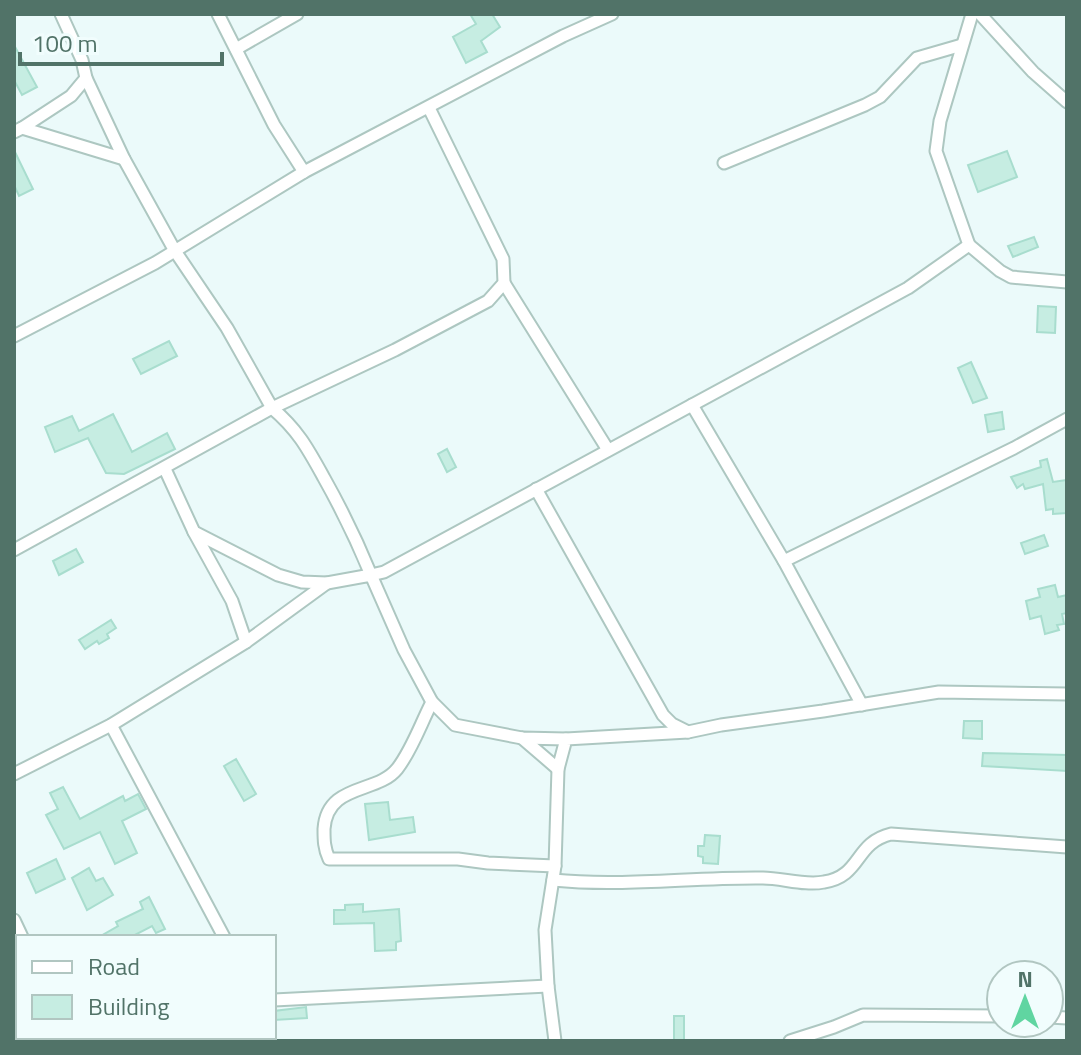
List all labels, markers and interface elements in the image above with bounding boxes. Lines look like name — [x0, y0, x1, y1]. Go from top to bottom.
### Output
scale bar — [20, 16, 222, 66]
text: 100 m — [32, 25, 98, 61]
legend — [16, 935, 276, 1039]
text: Road — [88, 948, 140, 984]
north arrow — [985, 959, 1065, 1039]
text: N — [1017, 962, 1033, 996]
text: Building — [88, 988, 170, 1024]

